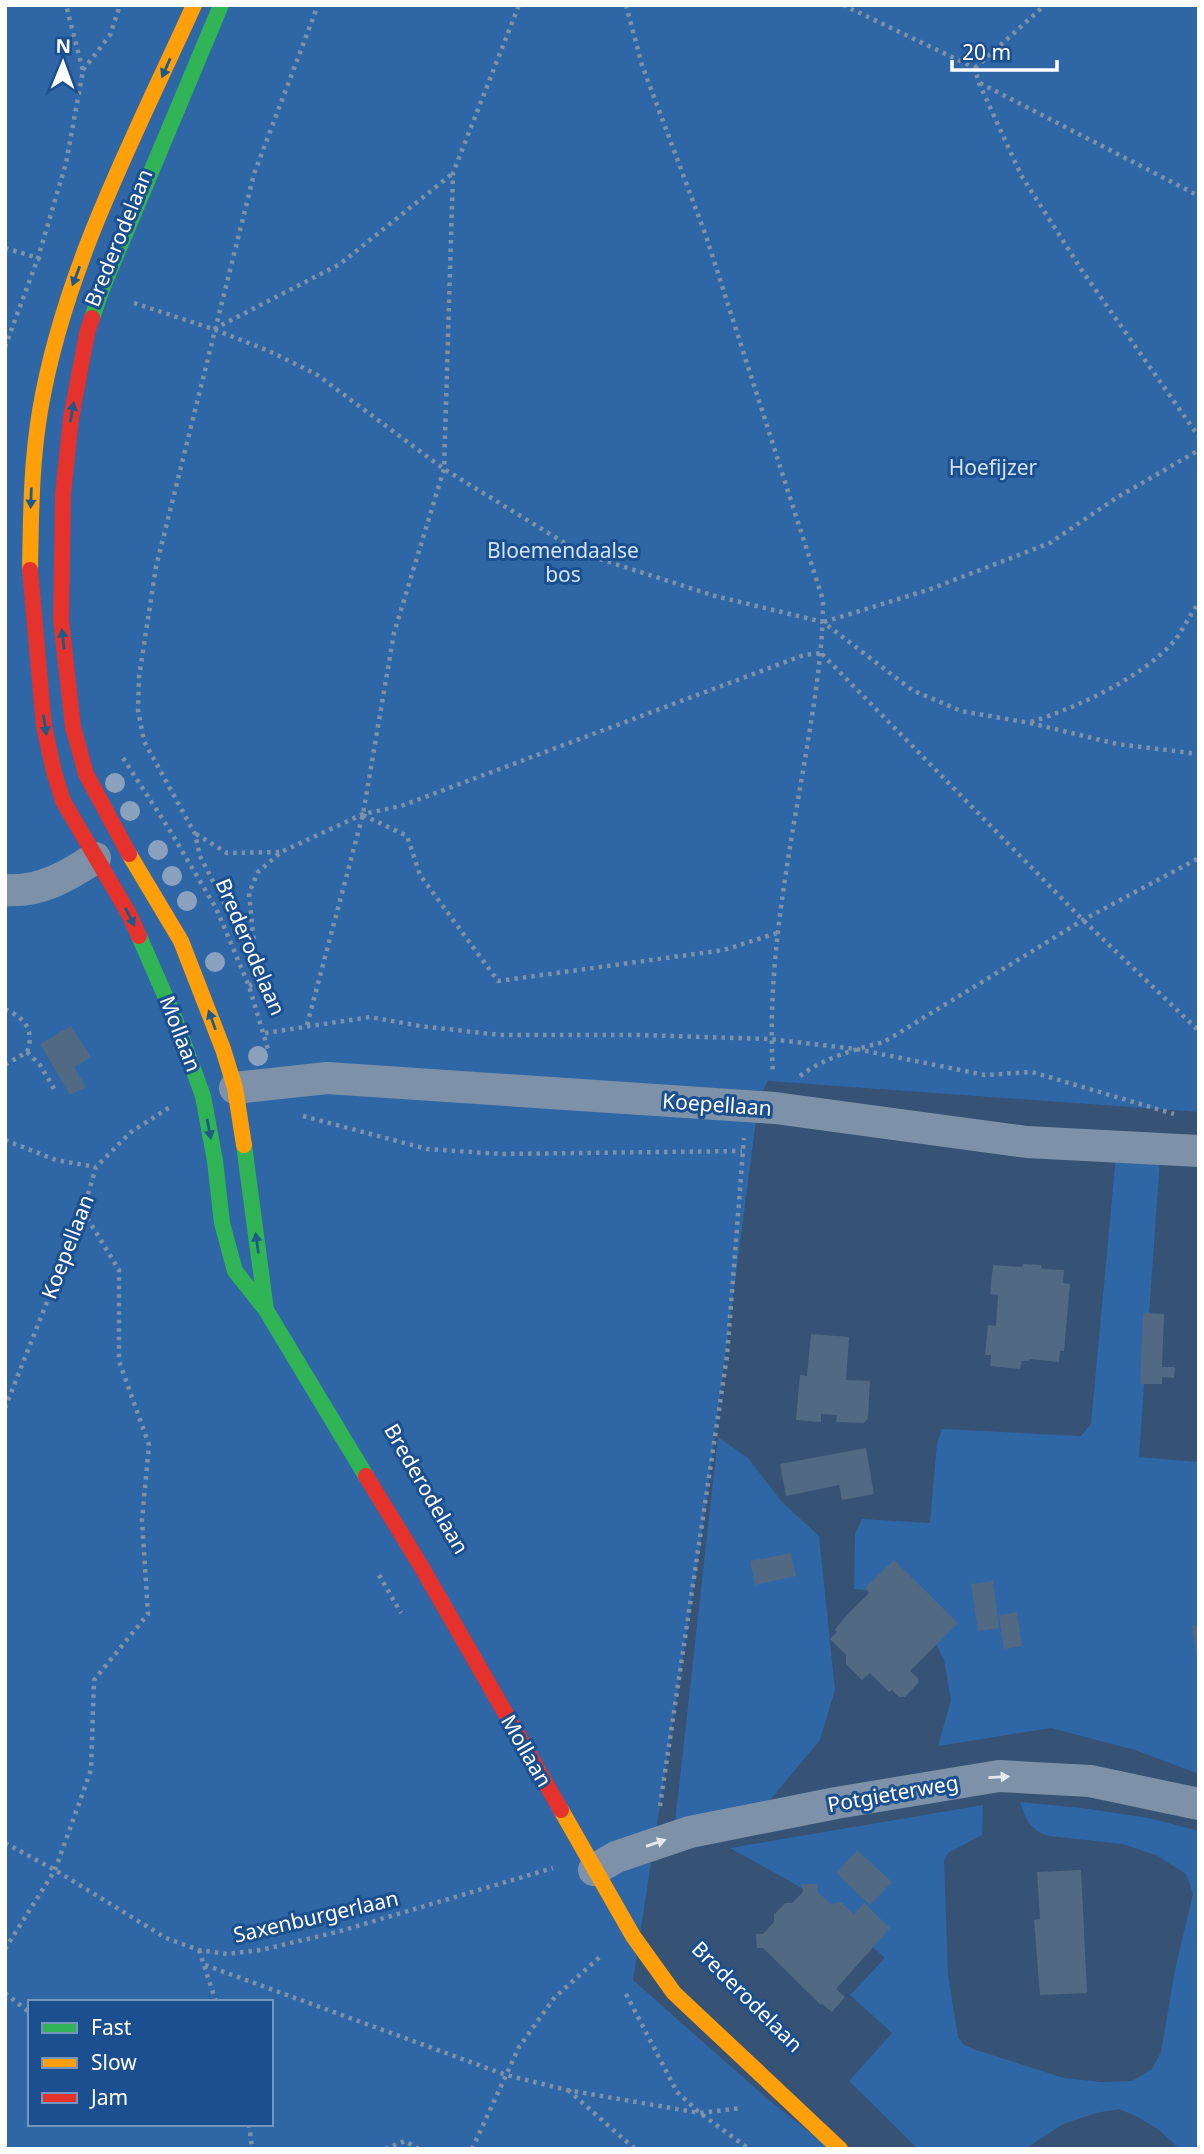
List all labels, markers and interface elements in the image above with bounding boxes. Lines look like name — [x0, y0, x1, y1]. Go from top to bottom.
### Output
north arrow — [28, 28, 98, 98]
scale bar — [952, 28, 1057, 72]
text: N — [55, 33, 71, 59]
text: 20 m — [962, 38, 1011, 66]
one-way arrow — [160, 57, 171, 78]
street label: Brederodelaan — [78, 165, 158, 311]
one-way arrow — [70, 266, 81, 287]
one-way arrow — [67, 401, 78, 423]
park label: Hoefijzer — [949, 453, 1038, 481]
one-way arrow — [25, 488, 36, 510]
park label: Bloemendaalse bos — [487, 536, 639, 588]
one-way arrow — [58, 628, 69, 650]
one-way arrow — [40, 714, 51, 736]
street label: Brederodelaan — [209, 874, 292, 1019]
one-way arrow — [123, 907, 135, 927]
street label: Mollaan — [154, 992, 208, 1076]
one-way arrow — [207, 1010, 218, 1031]
street label: Koepellaan — [661, 1086, 773, 1122]
one-way arrow — [204, 1118, 215, 1140]
street label: Koepellaan — [34, 1190, 100, 1303]
one-way arrow — [252, 1231, 263, 1253]
street label: Brederodelaan — [378, 1418, 476, 1559]
street label: Mollaan — [495, 1709, 559, 1792]
street label: Potgieterweg — [825, 1768, 961, 1818]
one-way arrow — [988, 1771, 1010, 1782]
one-way arrow — [646, 1837, 667, 1848]
street label: Saxenburgerlaan — [230, 1883, 401, 1949]
street label: Brederodelaan — [686, 1935, 809, 2058]
legend — [28, 2000, 273, 2126]
text: Fast — [91, 2013, 132, 2041]
text: Slow — [91, 2048, 137, 2076]
text: Jam — [89, 2083, 128, 2111]

